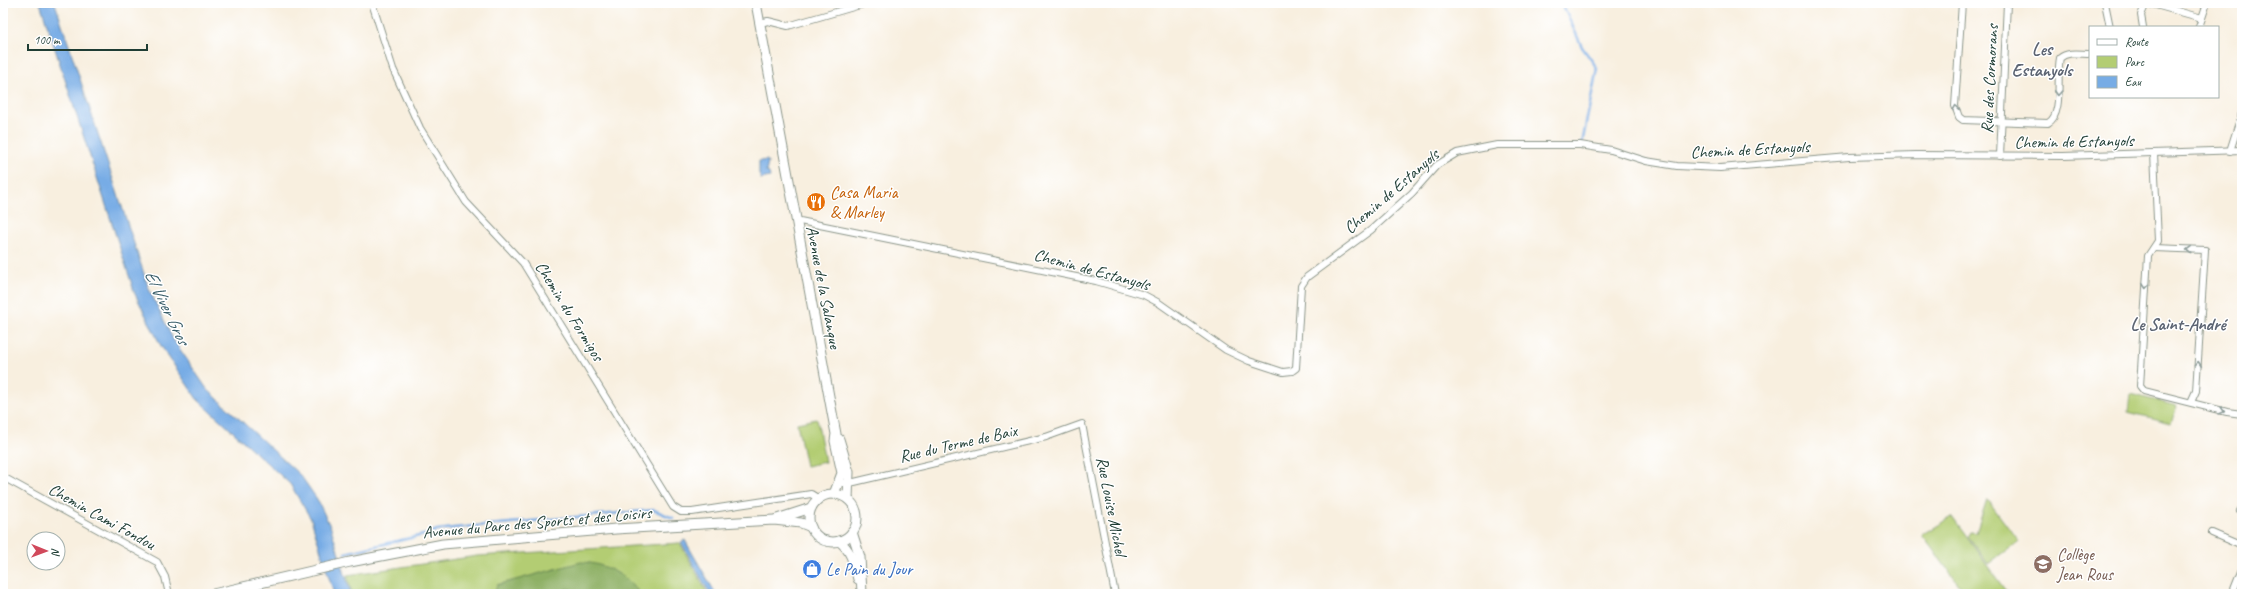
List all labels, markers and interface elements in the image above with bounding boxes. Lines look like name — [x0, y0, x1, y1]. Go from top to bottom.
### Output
street label: Rue des Cormorans — [1976, 22, 2003, 134]
scale bar — [28, 26, 147, 52]
legend — [2089, 26, 2219, 98]
text: 100 m — [34, 32, 61, 48]
text: Route — [2125, 34, 2149, 50]
district label: Les Estanyols — [2012, 38, 2074, 81]
text: Parc — [2125, 54, 2145, 70]
text: Eau — [2125, 74, 2143, 90]
one-way arrow — [2053, 90, 2062, 96]
one-way arrow — [1953, 105, 1961, 111]
street label: Chemin de Estanyols — [2014, 130, 2136, 153]
street label: Chemin de Estanyols — [1690, 136, 1812, 163]
street label: Chemin de Estanyols — [1340, 143, 1445, 238]
place label: Casa Maria & Marley — [830, 182, 899, 223]
restaurant icon: Casa Maria & Marley — [805, 191, 827, 213]
street label: Avenue de la Salanque — [801, 224, 846, 352]
street label: Chemin de Estanyols — [1032, 244, 1154, 296]
one-way arrow — [2186, 246, 2192, 254]
street label: Chemin du Formigos — [530, 257, 609, 366]
water label: El Viver Gros — [140, 266, 196, 350]
one-way arrow — [2142, 283, 2151, 289]
district label: Le Saint-André — [2131, 313, 2229, 335]
one-way arrow — [2194, 361, 2202, 367]
one-way arrow — [2219, 406, 2225, 414]
street label: Rue du Terme de Baix — [897, 419, 1020, 467]
street label: Rue Louise Michel — [1092, 455, 1132, 560]
street label: Chemin Cami Fondou — [45, 478, 160, 555]
street label: Avenue du Parc des Sports et des Loisirs — [422, 502, 653, 543]
north arrow — [26, 531, 66, 571]
place label: Collège Jean Rous — [2056, 544, 2114, 585]
text: N — [49, 548, 63, 557]
school or university icon: Collège Jean Rous — [2032, 553, 2054, 575]
shop icon: Le Pain du Jour — [801, 558, 823, 580]
place label: Le Pain du Jour — [826, 559, 914, 580]

